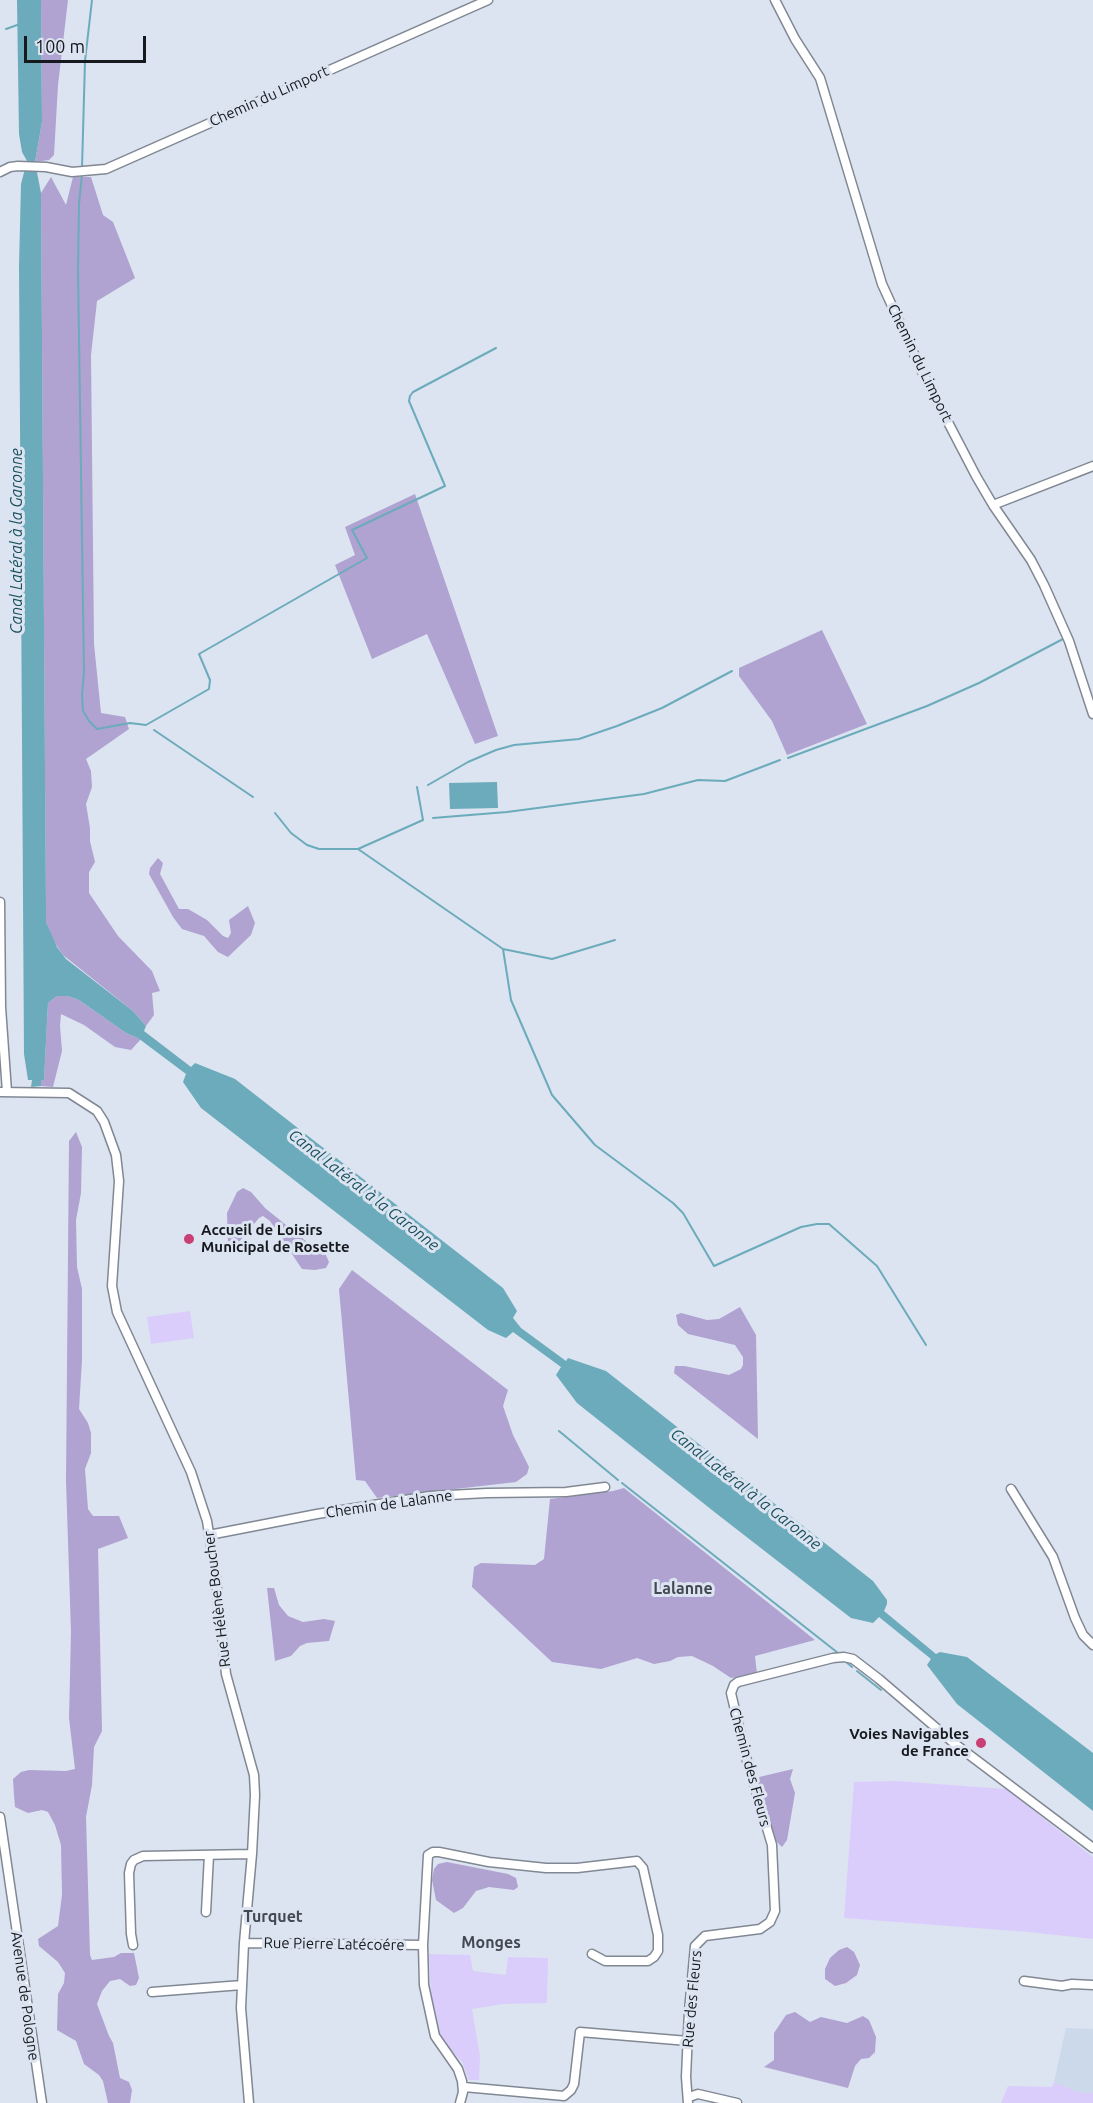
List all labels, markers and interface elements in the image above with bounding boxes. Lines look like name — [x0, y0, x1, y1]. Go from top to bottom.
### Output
scale bar — [27, 24, 148, 62]
text: 100 m — [35, 36, 85, 56]
street label: Chemin du Limport — [207, 62, 331, 130]
street label: Chemin du Limport — [884, 301, 956, 425]
water label: Canal Latéral à la Garonne — [7, 448, 27, 634]
water label: Canal Latéral à la Garonne — [285, 1125, 443, 1255]
place label: Accueil de Loisirs Municipal de Rosette — [201, 1221, 350, 1256]
marker: Accueil de Loisirs Municipal de Rosette — [182, 1232, 196, 1246]
water label: Canal Latéral à la Garonne — [667, 1424, 825, 1554]
street label: Chemin de Lalanne — [325, 1486, 453, 1522]
street label: Rue Hélène Boucher — [200, 1530, 234, 1668]
district label: Lalanne — [653, 1579, 713, 1599]
street label: Chemin des Fleurs — [725, 1706, 775, 1828]
place label: Voies Navigables de France — [849, 1725, 969, 1760]
marker: Voies Navigables de France — [974, 1736, 988, 1750]
district label: Turquet — [243, 1907, 303, 1927]
street label: Avenue de Pologne — [7, 1930, 43, 2062]
district label: Monges — [461, 1933, 521, 1953]
street label: Rue Pierre Latécoére — [263, 1934, 405, 1954]
street label: Rue des Fleurs — [679, 1950, 705, 2048]

